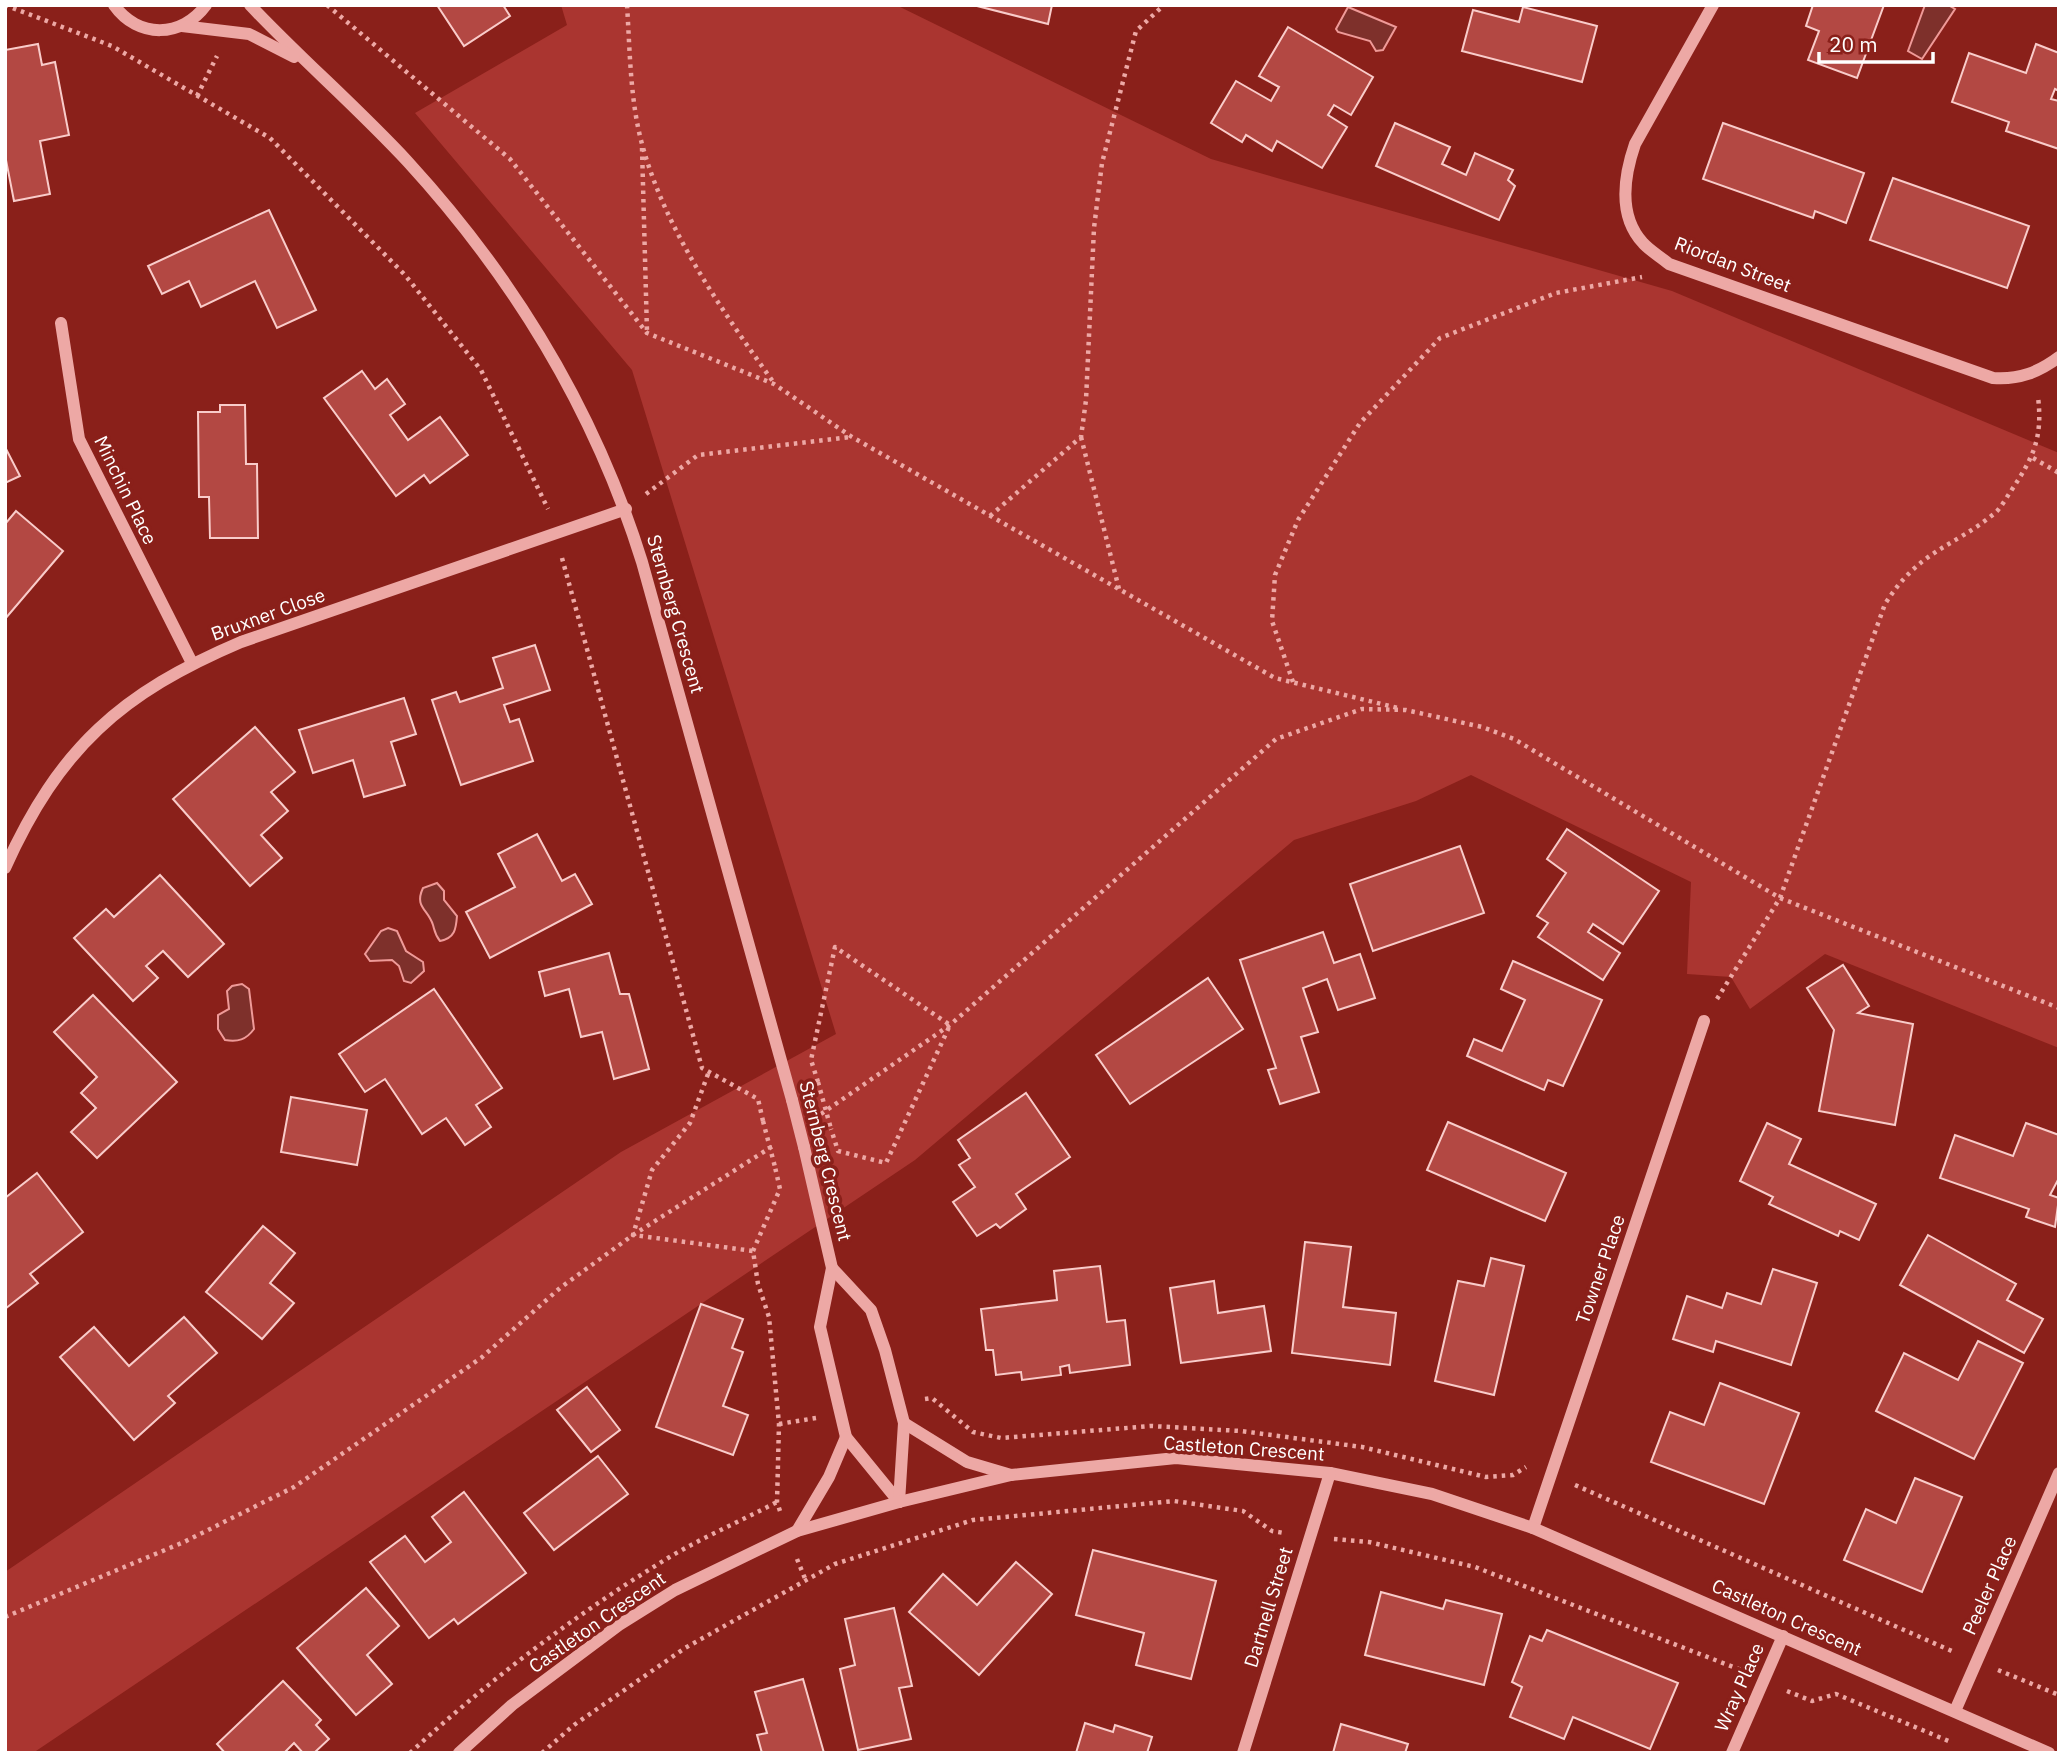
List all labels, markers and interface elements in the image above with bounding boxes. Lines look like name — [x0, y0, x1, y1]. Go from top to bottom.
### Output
scale bar — [1819, 21, 1933, 65]
text: 20 m — [1829, 30, 1878, 58]
street label: Riordan Street — [1671, 231, 1795, 297]
street label: Minchin Place — [89, 432, 163, 548]
street label: Sternberg Crescent — [642, 532, 710, 696]
street label: Bruxner Close — [208, 582, 328, 646]
street label: Sternberg Crescent — [795, 1079, 857, 1243]
street label: Towner Place — [1570, 1211, 1630, 1327]
street label: Castleton Crescent — [1163, 1430, 1325, 1466]
street label: Peeler Place — [1957, 1532, 2021, 1638]
street label: Dartnell Street — [1238, 1544, 1298, 1670]
street label: Castleton Crescent — [524, 1566, 670, 1678]
street label: Castleton Crescent — [1708, 1573, 1866, 1661]
street label: Wray Place — [1709, 1639, 1769, 1735]

